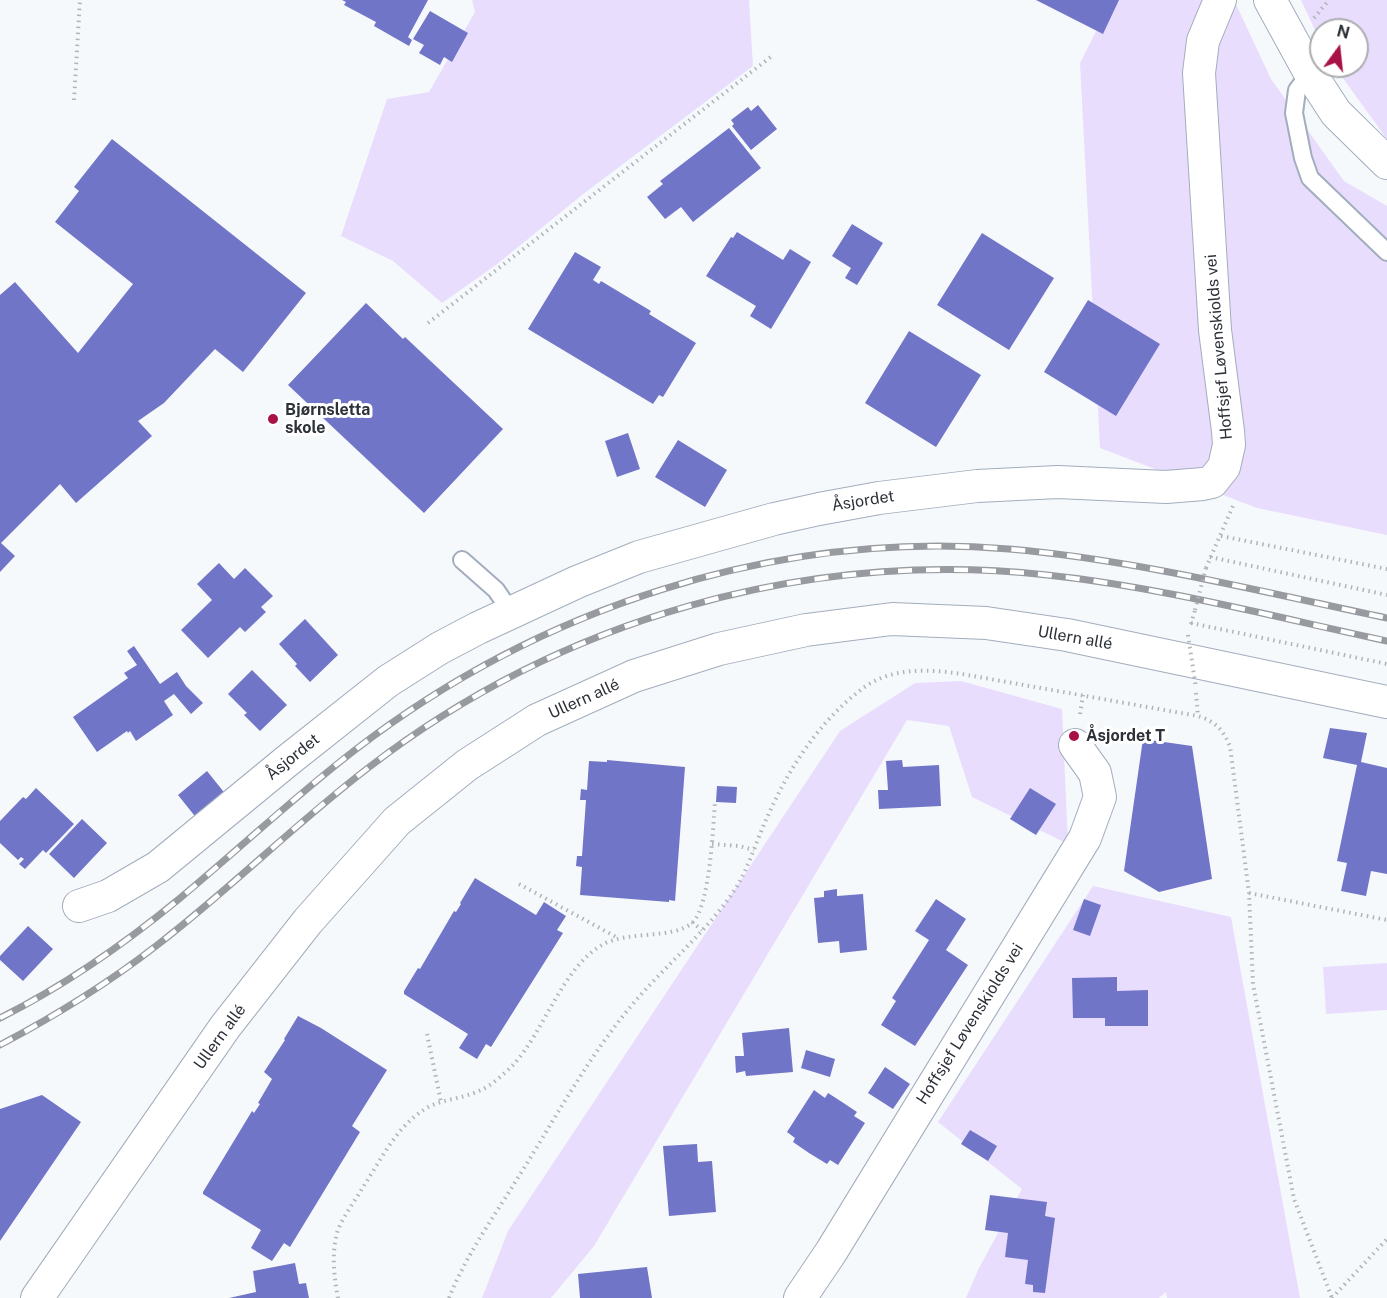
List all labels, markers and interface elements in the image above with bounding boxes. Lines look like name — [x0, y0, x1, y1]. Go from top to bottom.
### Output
north arrow — [1309, 18, 1369, 78]
text: N — [1335, 21, 1352, 43]
street label: Hoffsjef Løvenskiolds vei — [1201, 254, 1237, 440]
place label: Bjørnsletta skole — [285, 400, 370, 438]
marker: Bjørnsletta skole — [266, 412, 280, 426]
street label: Åsjordet — [830, 487, 896, 515]
street label: Ullern allé — [1036, 622, 1114, 654]
street label: Ullern allé — [546, 675, 622, 723]
place label: Åsjordet T — [1086, 726, 1165, 746]
marker: Åsjordet T — [1067, 729, 1081, 743]
street label: Åsjordet — [262, 730, 324, 784]
street label: Hoffsjef Løvenskiolds vei — [913, 940, 1027, 1108]
street label: Ullern allé — [190, 1001, 250, 1073]

